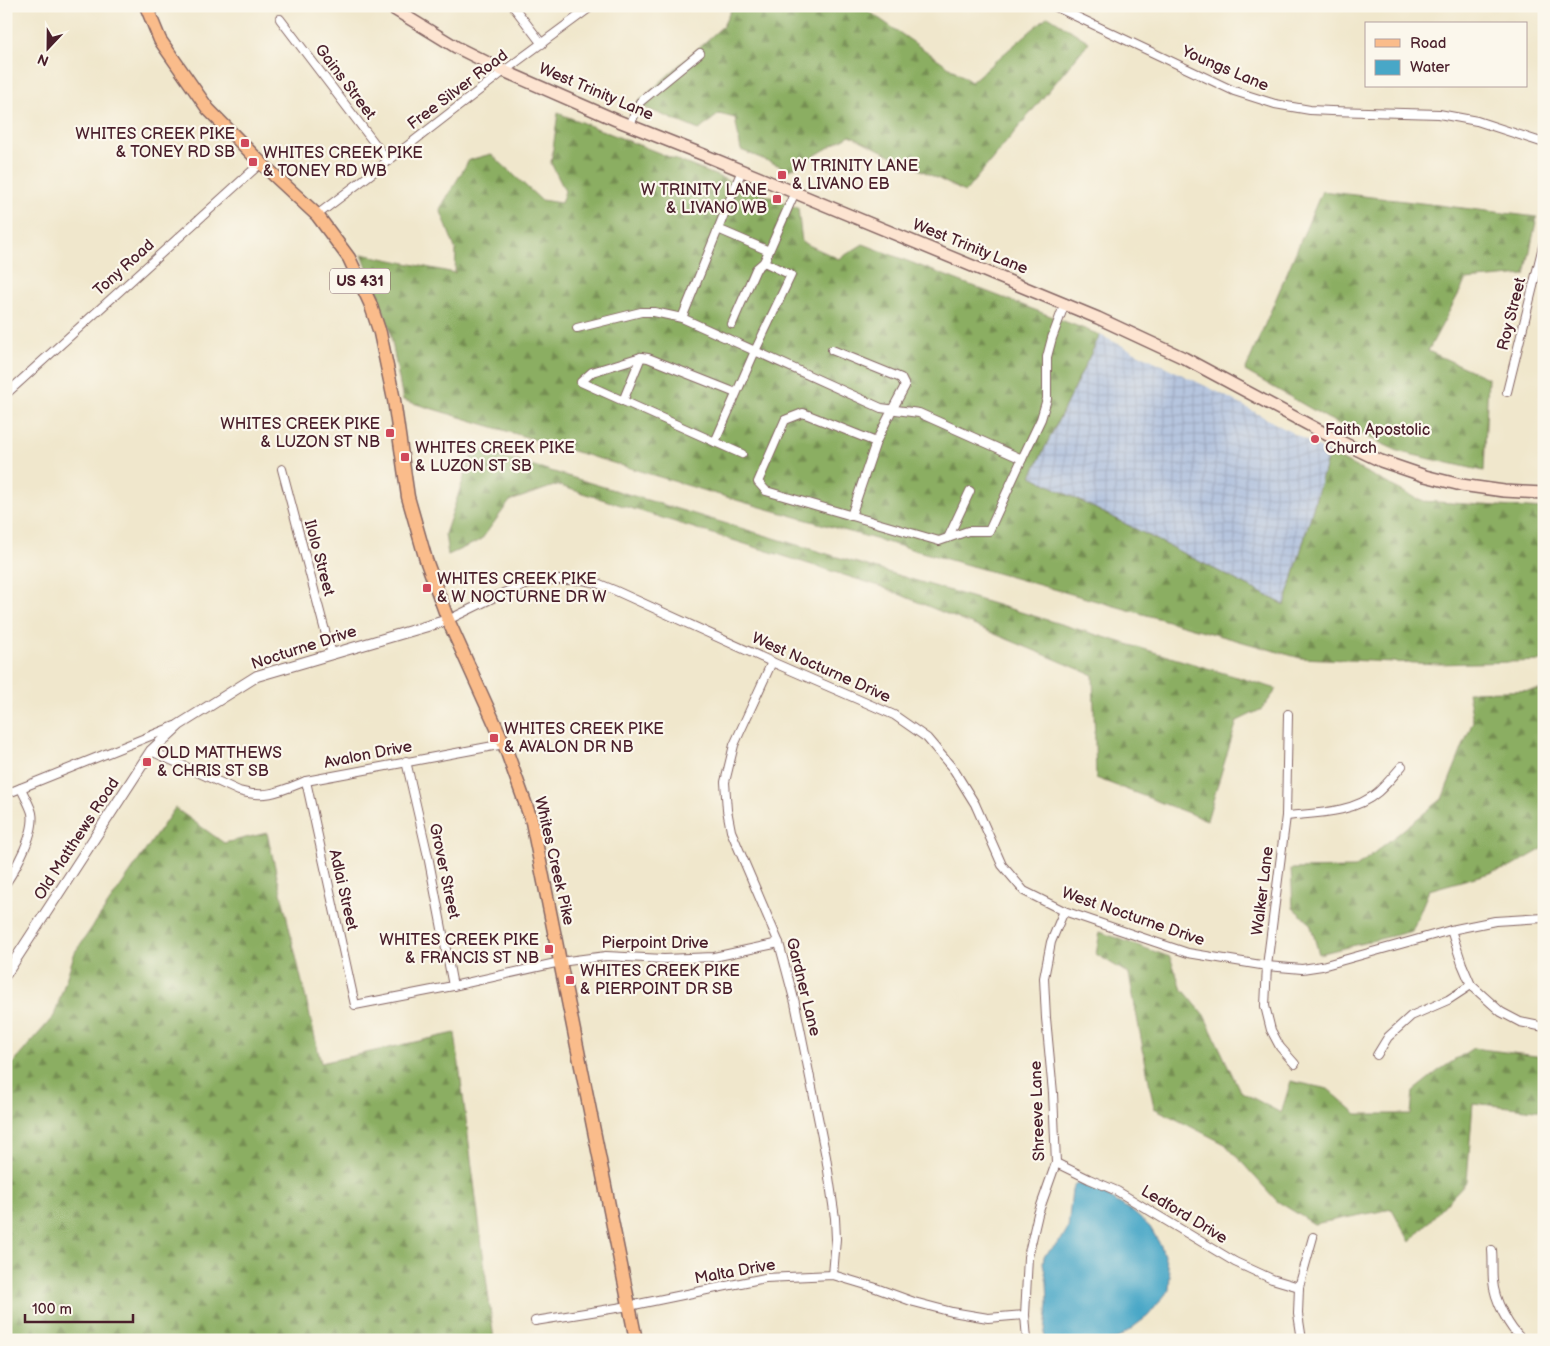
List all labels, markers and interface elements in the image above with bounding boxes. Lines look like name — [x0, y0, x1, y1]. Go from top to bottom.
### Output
north arrow — [22, 22, 72, 72]
legend — [1365, 22, 1528, 88]
text: Road — [1410, 34, 1446, 53]
street label: Gains Street — [310, 40, 380, 124]
street label: Youngs Lane — [1178, 42, 1272, 96]
street label: Free Silver Road — [404, 46, 512, 134]
text: N — [35, 50, 51, 69]
text: Water — [1410, 58, 1450, 77]
street label: West Trinity Lane — [536, 59, 657, 125]
place label: WHITES CREEK PIKE & TONEY RD SB — [75, 125, 235, 162]
marker: WHITES CREEK PIKE & TONEY RD SB — [239, 137, 251, 149]
place label: WHITES CREEK PIKE & TONEY RD WB — [263, 144, 423, 181]
marker: WHITES CREEK PIKE & TONEY RD WB — [247, 156, 259, 168]
place label: W TRINITY LANE & LIVANO EB — [792, 157, 918, 194]
marker: W TRINITY LANE & LIVANO EB — [776, 169, 788, 181]
place label: W TRINITY LANE & LIVANO WB — [641, 181, 767, 218]
marker: W TRINITY LANE & LIVANO WB — [771, 193, 783, 205]
street label: West Trinity Lane — [910, 215, 1031, 279]
street label: Tony Road — [90, 236, 158, 300]
road number: US 431 — [330, 268, 390, 294]
street label: Roy Street — [1494, 276, 1530, 352]
place label: WHITES CREEK PIKE & LUZON ST NB — [220, 415, 380, 452]
place label: Faith Apostolic Church — [1325, 421, 1430, 458]
marker: WHITES CREEK PIKE & LUZON ST NB — [384, 427, 396, 439]
marker: Faith Apostolic Church — [1309, 433, 1321, 445]
place label: WHITES CREEK PIKE & LUZON ST SB — [415, 439, 575, 476]
marker: WHITES CREEK PIKE & LUZON ST SB — [399, 451, 411, 463]
street label: Ilolo Street — [300, 518, 338, 598]
place label: WHITES CREEK PIKE & W NOCTURNE DR W — [437, 570, 607, 607]
marker: WHITES CREEK PIKE & W NOCTURNE DR W — [421, 582, 433, 594]
street label: Nocturne Drive — [249, 622, 360, 674]
street label: West Nocturne Drive — [749, 629, 894, 707]
place label: WHITES CREEK PIKE & AVALON DR NB — [504, 720, 664, 757]
marker: WHITES CREEK PIKE & AVALON DR NB — [488, 732, 500, 744]
street label: Avalon Drive — [322, 737, 414, 773]
place label: OLD MATTHEWS & CHRIS ST SB — [157, 744, 282, 781]
marker: OLD MATTHEWS & CHRIS ST SB — [141, 756, 153, 768]
street label: Old Matthews Road — [30, 774, 124, 904]
street label: Whites Creek Pike — [530, 795, 578, 928]
street label: Grover Street — [425, 822, 463, 921]
street label: Walker Lane — [1248, 845, 1278, 937]
street label: Adlai Street — [324, 848, 362, 933]
street label: West Nocturne Drive — [1059, 884, 1207, 951]
place label: WHITES CREEK PIKE & FRANCIS ST NB — [379, 931, 539, 968]
street label: Pierpoint Drive — [601, 934, 709, 953]
street label: Gardner Lane — [782, 936, 825, 1039]
marker: WHITES CREEK PIKE & FRANCIS ST NB — [543, 943, 555, 955]
place label: WHITES CREEK PIKE & PIERPOINT DR SB — [580, 962, 740, 999]
marker: WHITES CREEK PIKE & PIERPOINT DR SB — [564, 974, 576, 986]
street label: Shreeve Lane — [1027, 1060, 1049, 1162]
street label: Ledford Drive — [1137, 1182, 1231, 1248]
street label: Malta Drive — [693, 1255, 777, 1288]
scale bar — [25, 1291, 132, 1323]
text: 100 m — [32, 1300, 72, 1319]

